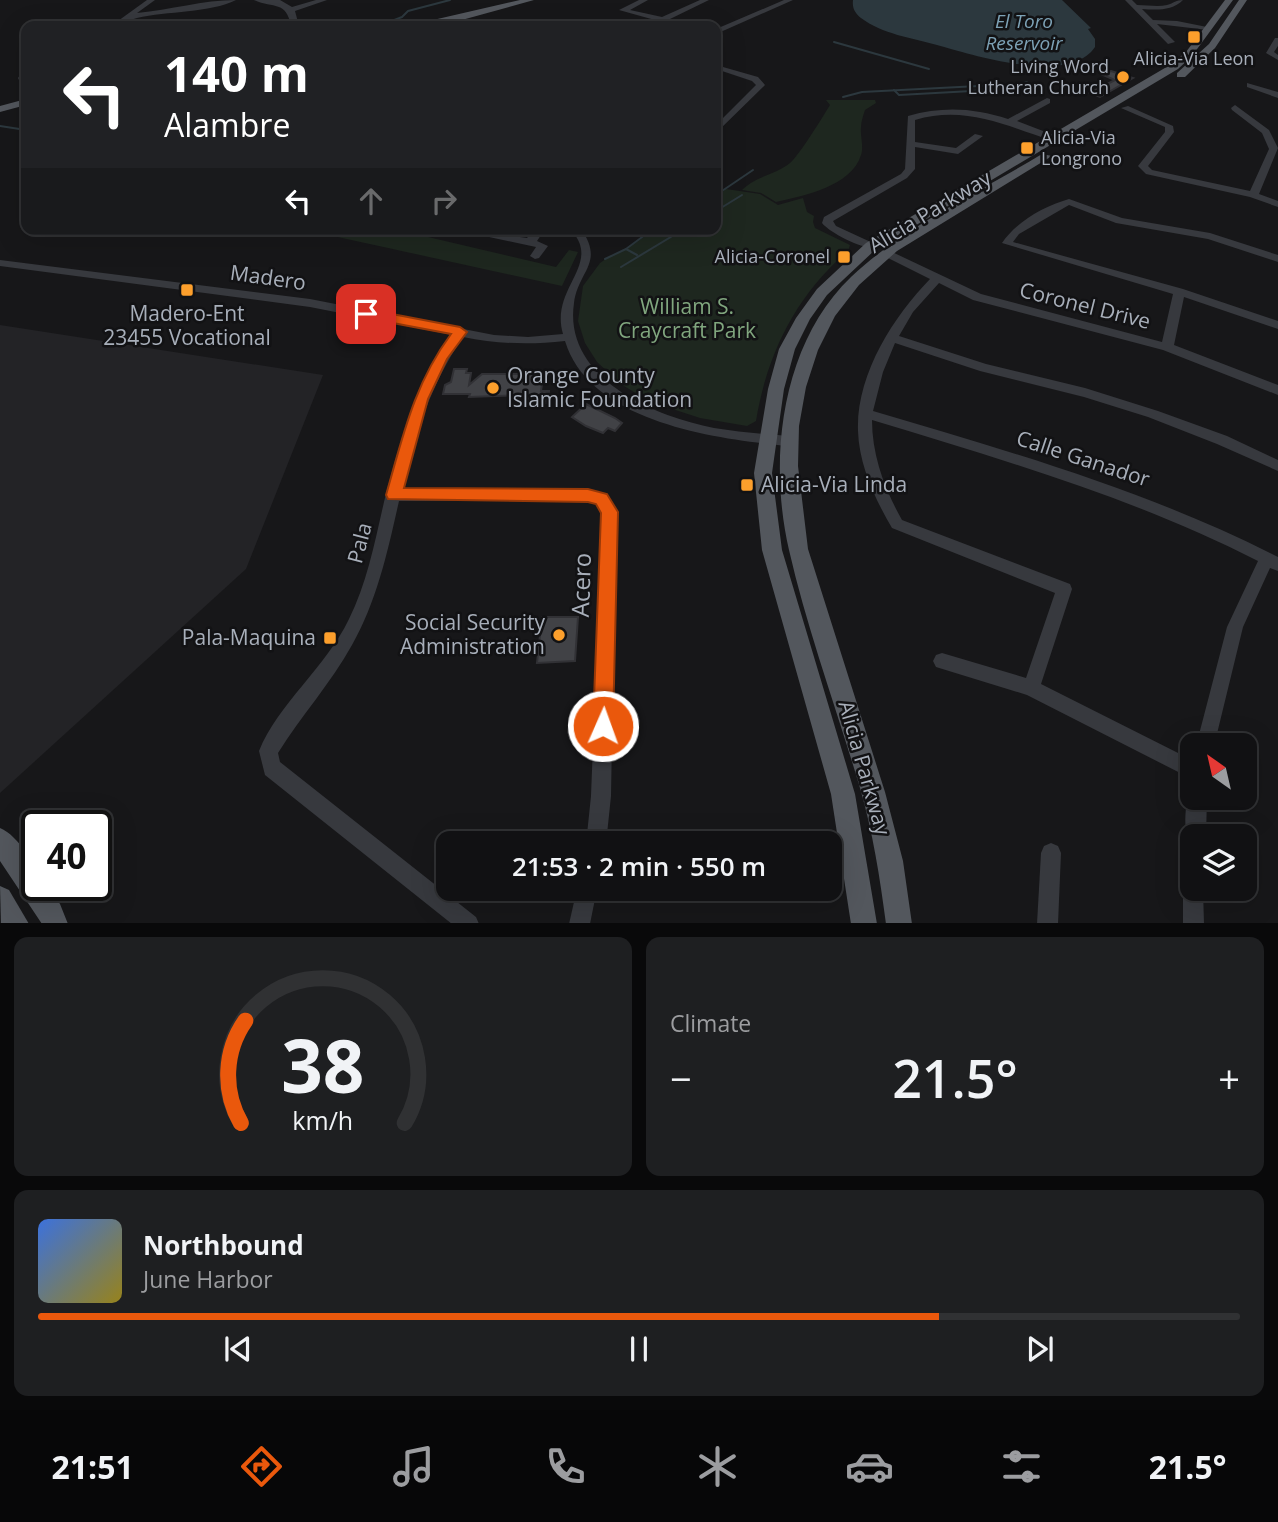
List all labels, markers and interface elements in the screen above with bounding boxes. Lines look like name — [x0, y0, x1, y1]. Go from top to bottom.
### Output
water label: El Toro Reservoir — [985, 8, 1064, 56]
marker: Alicia-Via Leon — [1186, 29, 1202, 45]
text: 140 m — [164, 40, 309, 106]
place label: Alicia-Via Leon — [1134, 46, 1254, 70]
icon: left — [49, 49, 140, 140]
place label: Living Word Lutheran Church — [967, 54, 1109, 99]
marker: Living Word Lutheran Church — [1115, 69, 1131, 85]
text: Alambre — [164, 103, 290, 146]
place label: Alicia-Via Longrono — [1041, 125, 1122, 170]
marker: Alicia-Via Longrono — [1019, 140, 1035, 156]
street label: Alicia Parkway — [863, 163, 997, 259]
icon: left — [279, 182, 317, 220]
icon: ahead — [352, 182, 390, 220]
icon: right — [425, 182, 463, 220]
place label: Alicia-Coronel — [715, 244, 830, 268]
marker: Alicia-Coronel — [836, 249, 852, 265]
street label: Madero — [228, 258, 308, 296]
street label: Coronel Drive — [1017, 275, 1154, 335]
marker: Madero-Ent 23455 Vocational — [179, 282, 195, 298]
pin — [336, 284, 396, 344]
park label: William S. Craycraft Park — [618, 292, 756, 344]
icon: arrive — [347, 295, 385, 333]
place label: Madero-Ent 23455 Vocational — [103, 299, 271, 351]
place label: Orange County Islamic Foundation — [507, 361, 692, 413]
marker: Orange County Islamic Foundation — [485, 380, 501, 396]
street label: Calle Ganador — [1013, 423, 1154, 493]
place label: Alicia-Via Linda — [761, 470, 907, 498]
marker: Alicia-Via Linda — [739, 477, 755, 493]
street label: Pala — [340, 519, 378, 566]
street label: Acero — [563, 552, 598, 618]
place label: Social Security Administration — [400, 608, 545, 660]
place label: Pala-Maquina — [182, 623, 316, 651]
marker: Social Security Administration — [551, 627, 567, 643]
marker: Pala-Maquina — [322, 630, 338, 646]
position arrow — [566, 689, 640, 763]
street label: Alicia Parkway — [832, 697, 898, 839]
north arrow — [1180, 733, 1256, 810]
map controls — [1180, 733, 1257, 901]
speed limit sign: 40 — [21, 810, 112, 901]
button: layers — [1180, 824, 1257, 901]
text: 21:53 · 2 min · 550 m — [512, 848, 766, 884]
text: Climate — [670, 1007, 751, 1039]
text: 38 — [281, 1015, 365, 1114]
text: 21.5° — [892, 1042, 1018, 1113]
text: − — [670, 1052, 692, 1104]
text: + — [1218, 1052, 1240, 1104]
text: km/h — [293, 1102, 353, 1136]
text: Northbound — [143, 1227, 304, 1263]
text: June Harbor — [143, 1263, 273, 1295]
icon: previous — [219, 1330, 257, 1368]
icon: pause — [620, 1330, 658, 1368]
icon: next — [1021, 1330, 1059, 1368]
icon: directions — [237, 1442, 286, 1491]
icon: music — [389, 1442, 438, 1491]
icon: phone — [541, 1442, 590, 1491]
icon: climate — [693, 1442, 742, 1491]
icon: car — [845, 1442, 894, 1491]
icon: filters — [997, 1442, 1046, 1491]
text: 21:51 — [51, 1445, 134, 1488]
text: 21.5° — [1149, 1445, 1226, 1488]

